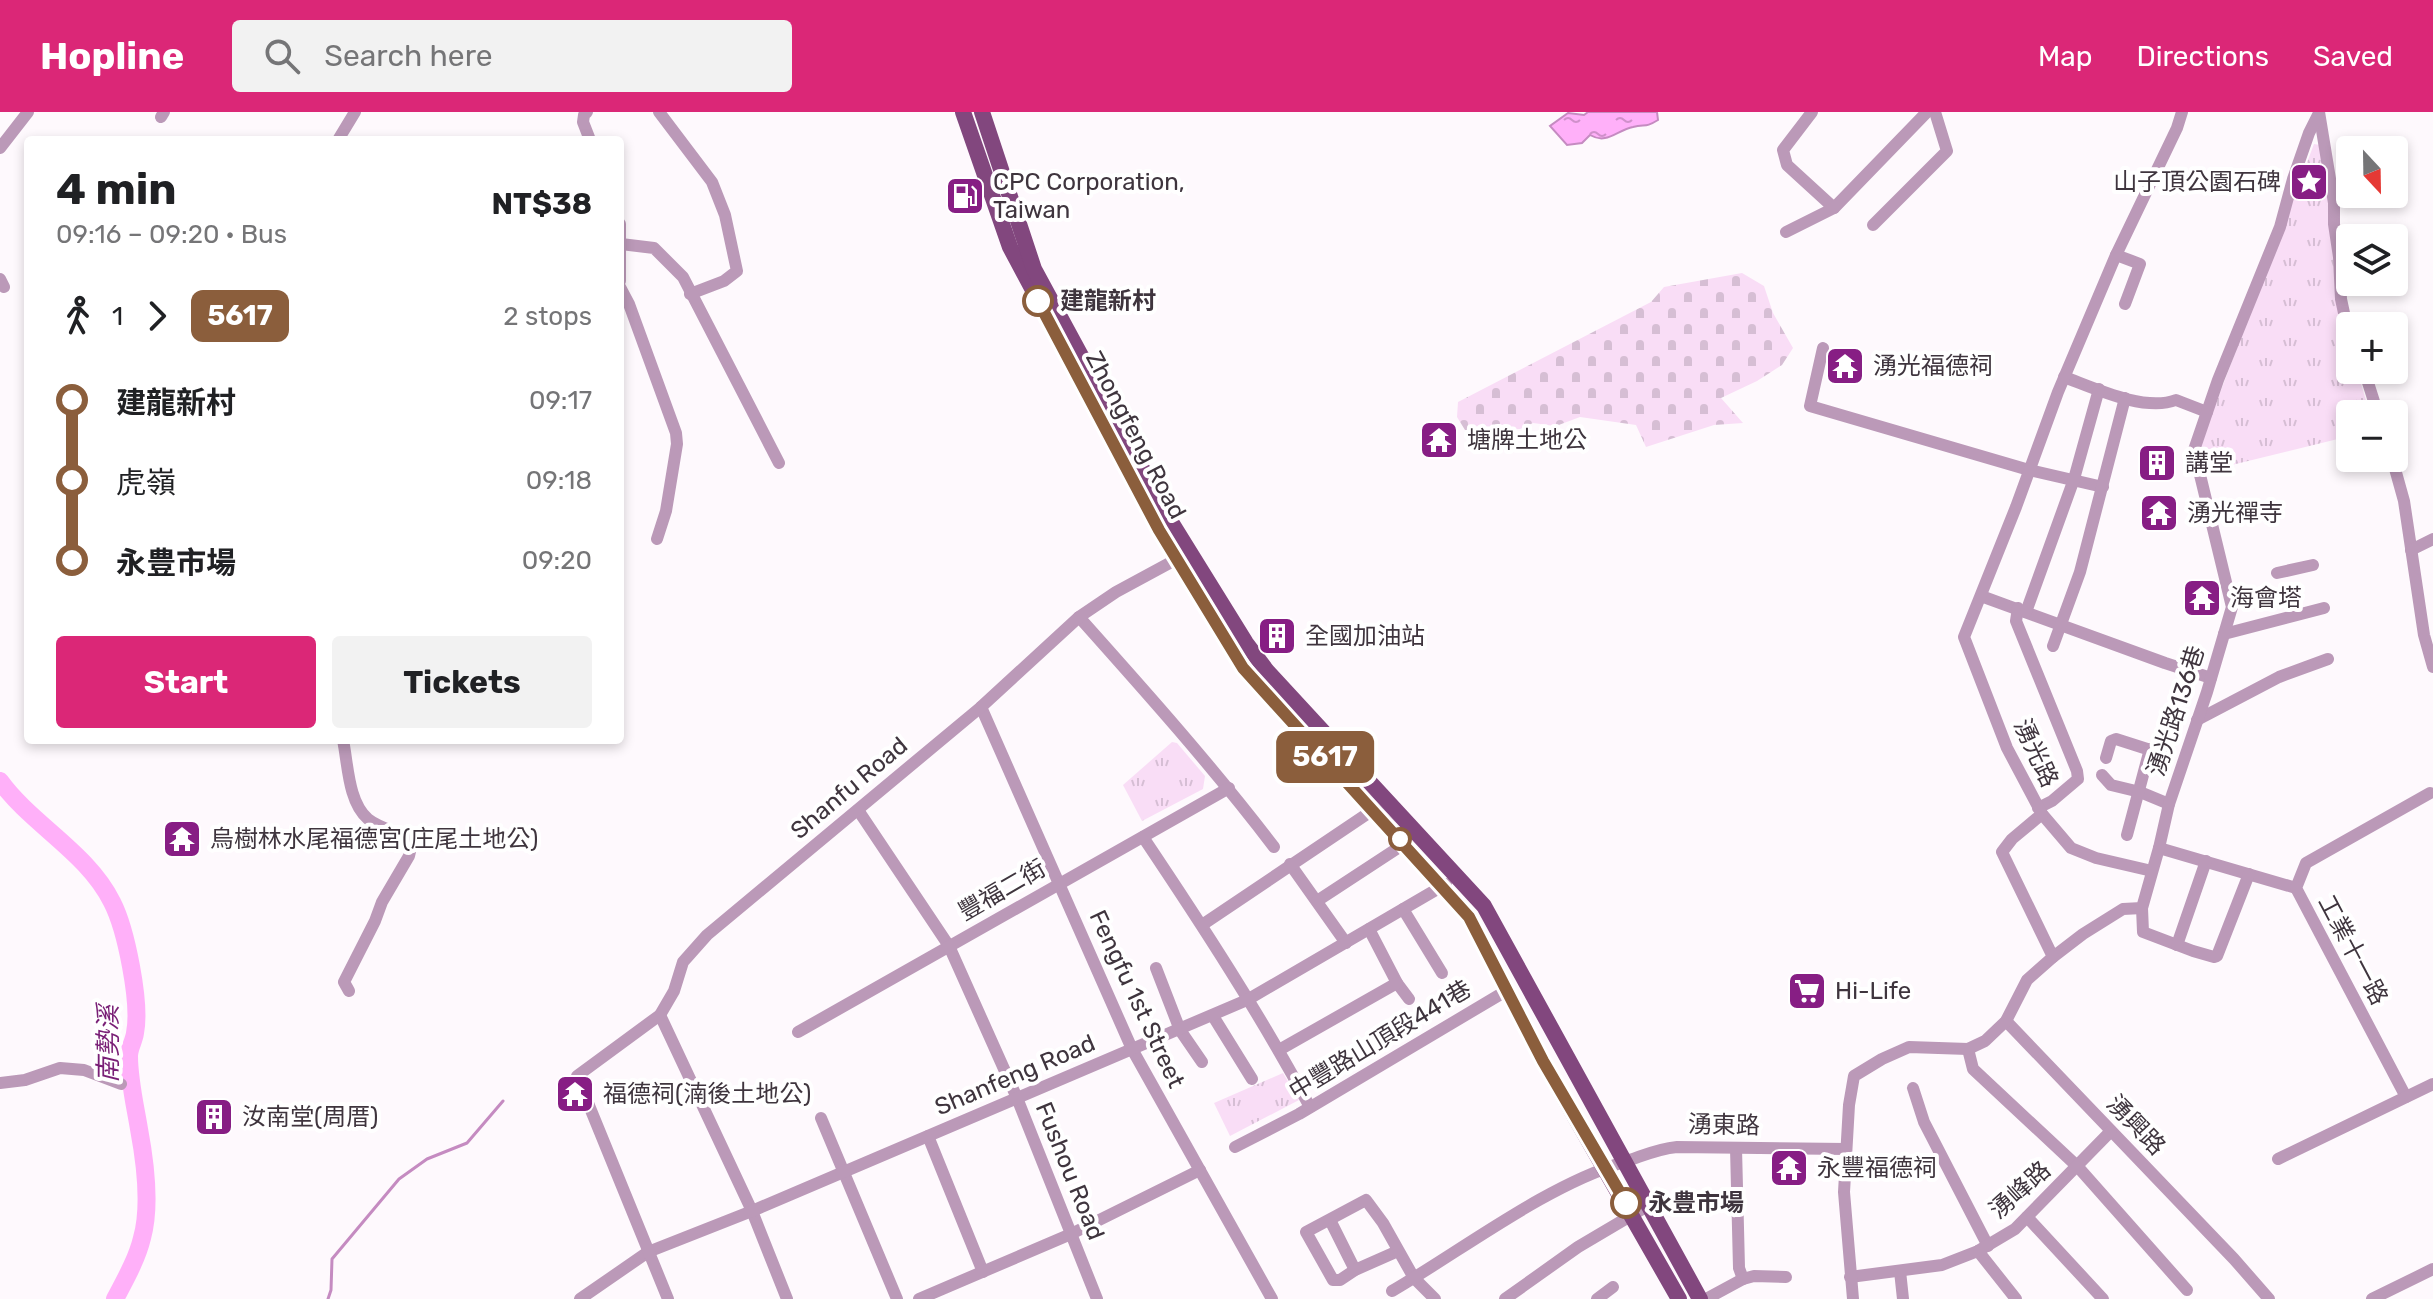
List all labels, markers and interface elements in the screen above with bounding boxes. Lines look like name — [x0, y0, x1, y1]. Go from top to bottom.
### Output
search box — [232, 20, 792, 92]
text: Hopline — [40, 33, 184, 79]
icon: search — [260, 34, 304, 78]
text: Search here — [324, 38, 493, 74]
text: Map — [2038, 40, 2092, 73]
text: Directions — [2136, 40, 2269, 73]
text: Saved — [2313, 40, 2393, 73]
north arrow — [2336, 136, 2408, 208]
map controls — [2336, 136, 2408, 472]
place icon: 山子頂公園石碑 — [2288, 161, 2330, 203]
text: 4 min — [56, 163, 177, 215]
place label: CPC Corporation, Taiwan — [993, 168, 1185, 224]
place label: 山子頂公園石碑 — [2113, 168, 2281, 196]
fuel station icon: CPC Corporation, Taiwan — [944, 175, 986, 217]
text: NT$38 — [491, 186, 592, 222]
text: 09:16 – 09:20 · Bus — [56, 219, 287, 250]
button: layers — [2336, 224, 2408, 296]
marker: 建龍新村 — [1023, 286, 1053, 316]
place label: 建龍新村 — [1060, 287, 1156, 315]
icon: walk — [56, 294, 100, 338]
icon: forward — [135, 294, 179, 338]
text: 5617 — [207, 299, 273, 332]
text: 1 — [112, 301, 123, 332]
text: 2 stops — [503, 301, 592, 332]
button: + — [2336, 312, 2408, 384]
temple icon: 湧光福德祠 — [1824, 345, 1866, 387]
street label: Zhongfeng Road — [1080, 346, 1192, 524]
place label: 湧光福德祠 — [1873, 352, 1993, 380]
text: 建龍新村 — [116, 385, 236, 421]
text: 09:17 — [529, 385, 592, 416]
button: − — [2336, 400, 2408, 472]
temple icon: 塘牌土地公 — [1418, 419, 1460, 461]
place label: 塘牌土地公 — [1467, 426, 1587, 454]
building icon: 講堂 — [2136, 442, 2178, 484]
place label: 講堂 — [2185, 449, 2233, 477]
text: 虎嶺 — [116, 465, 176, 501]
text: 09:18 — [526, 465, 592, 496]
temple icon: 湧光禪寺 — [2138, 492, 2180, 534]
place label: 湧光禪寺 — [2187, 499, 2283, 527]
text: 永豊市場 — [116, 545, 236, 581]
text: 09:20 — [522, 545, 592, 576]
temple icon: 海會塔 — [2181, 577, 2223, 619]
place label: 海會塔 — [2230, 584, 2302, 612]
building icon: 全國加油站 — [1256, 615, 1298, 657]
place label: 全國加油站 — [1305, 622, 1425, 650]
button: Start — [56, 636, 316, 728]
button: Tickets — [332, 636, 592, 728]
street label: 湧光路136巷 — [2142, 642, 2210, 780]
street label: 湧光路 — [2008, 714, 2064, 792]
street label: Shanfu Road — [785, 731, 913, 845]
line badge: 5617 — [1269, 731, 1381, 783]
text: 5617 — [1292, 740, 1358, 773]
temple icon: 烏樹林水尾福德宮(庄尾土地公) — [161, 818, 203, 860]
place label: 烏樹林水尾福德宮(庄尾土地公) — [210, 825, 538, 853]
unlabelled marker — [1389, 828, 1411, 850]
street label: 豐福二街 — [953, 854, 1051, 926]
street label: 工業十一路 — [2312, 890, 2394, 1010]
street label: Fengfu 1st Street — [1084, 906, 1190, 1092]
supermarket icon: Hi-Life — [1786, 970, 1828, 1012]
street label: 中豐路山頂段441巷 — [1284, 975, 1476, 1105]
place label: Hi-Life — [1835, 977, 1911, 1005]
water label: 南勢溪 — [93, 1001, 124, 1083]
street label: Shanfeng Road — [931, 1029, 1099, 1121]
temple icon: 福德祠(湳後土地公) — [554, 1073, 596, 1115]
place label: 福德祠(湳後土地公) — [603, 1080, 811, 1108]
street label: 湧興路 — [2101, 1089, 2171, 1161]
building icon: 汝南堂(周厝) — [193, 1096, 235, 1138]
street label: Fushou Road — [1030, 1098, 1110, 1244]
place label: 汝南堂(周厝) — [242, 1103, 378, 1131]
street label: 湧東路 — [1688, 1110, 1760, 1140]
temple icon: 永豐福德祠 — [1768, 1147, 1810, 1189]
place label: 永豐福德祠 — [1817, 1154, 1937, 1182]
street label: 湧峰路 — [1984, 1156, 2056, 1224]
marker: 永豊市場 — [1611, 1188, 1641, 1218]
place label: 永豊市場 — [1648, 1189, 1744, 1217]

